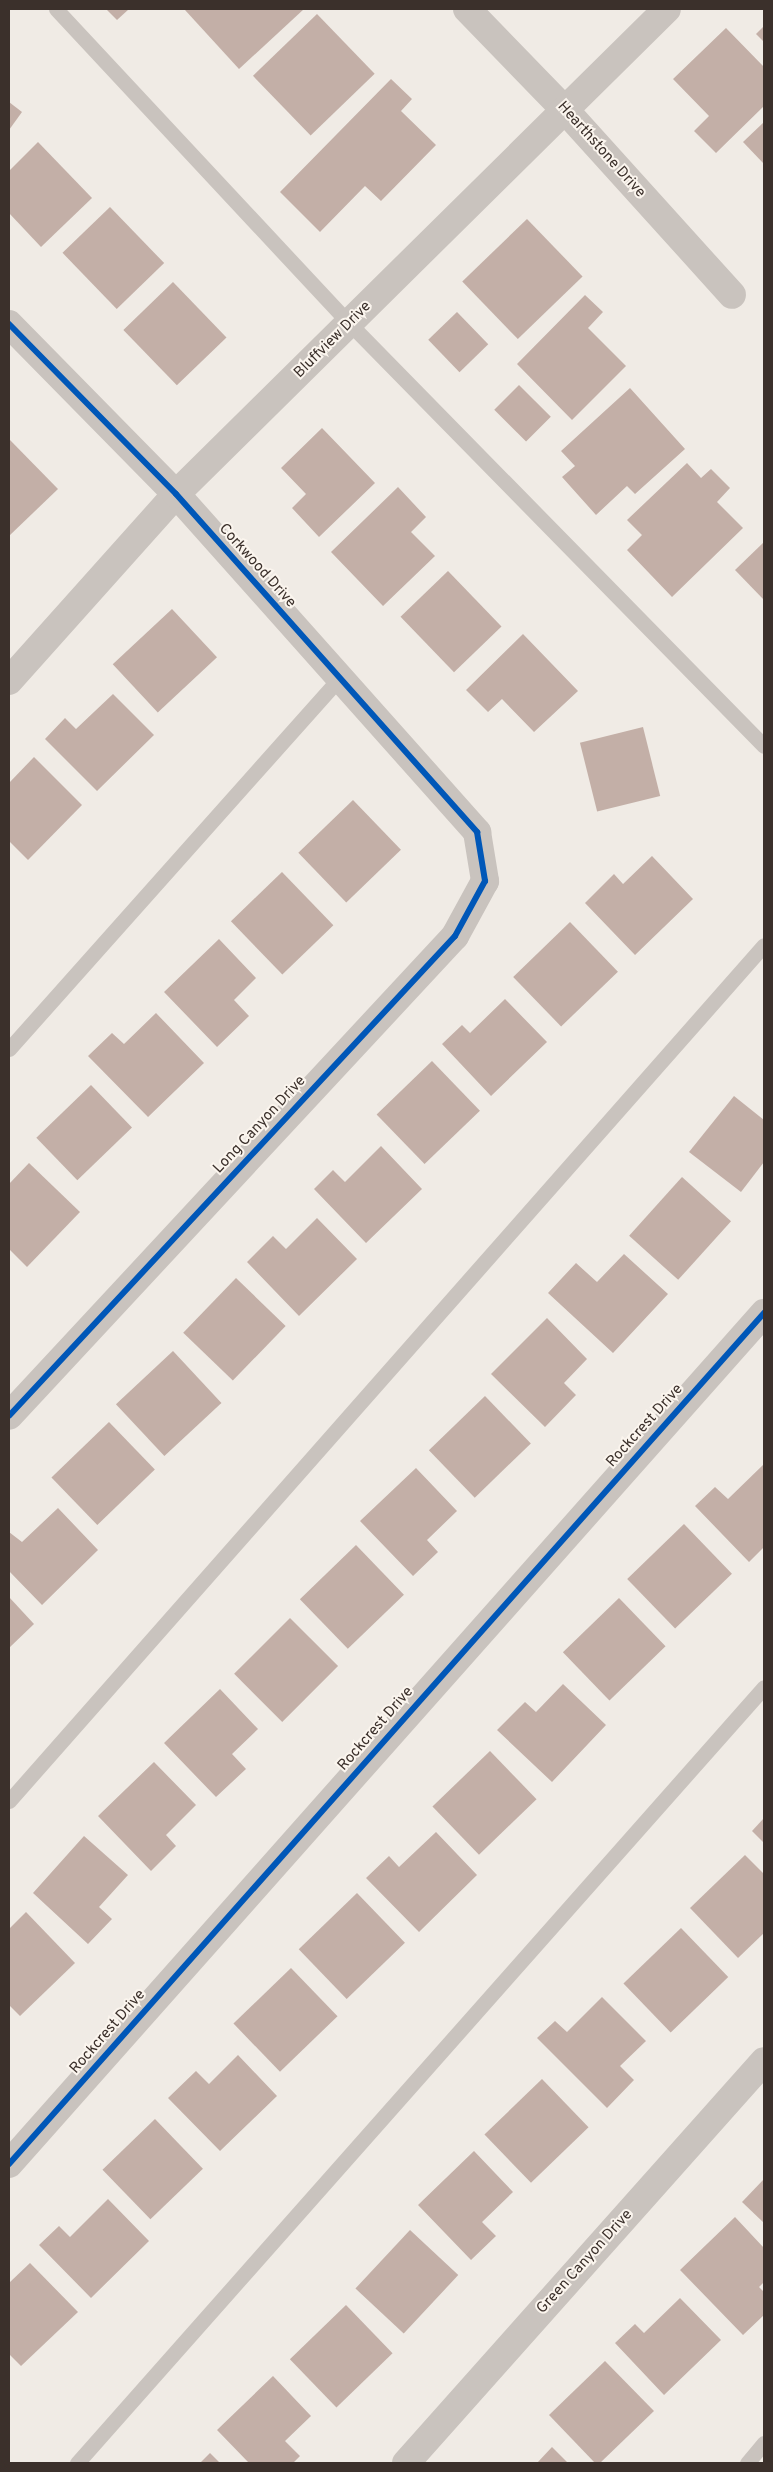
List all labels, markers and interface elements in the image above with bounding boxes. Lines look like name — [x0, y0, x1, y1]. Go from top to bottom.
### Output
street label: Hearthstone Drive — [553, 98, 649, 202]
street label: Bluffview Drive — [291, 298, 375, 382]
street label: Corkwood Drive — [215, 520, 299, 612]
street label: Long Canyon Drive — [210, 1072, 310, 1178]
street label: Rockcrest Drive — [603, 1381, 687, 1471]
street label: Rockcrest Drive — [335, 1683, 417, 1775]
street label: Rockcrest Drive — [67, 1986, 149, 2078]
street label: Green Canyon Drive — [533, 2206, 637, 2318]

